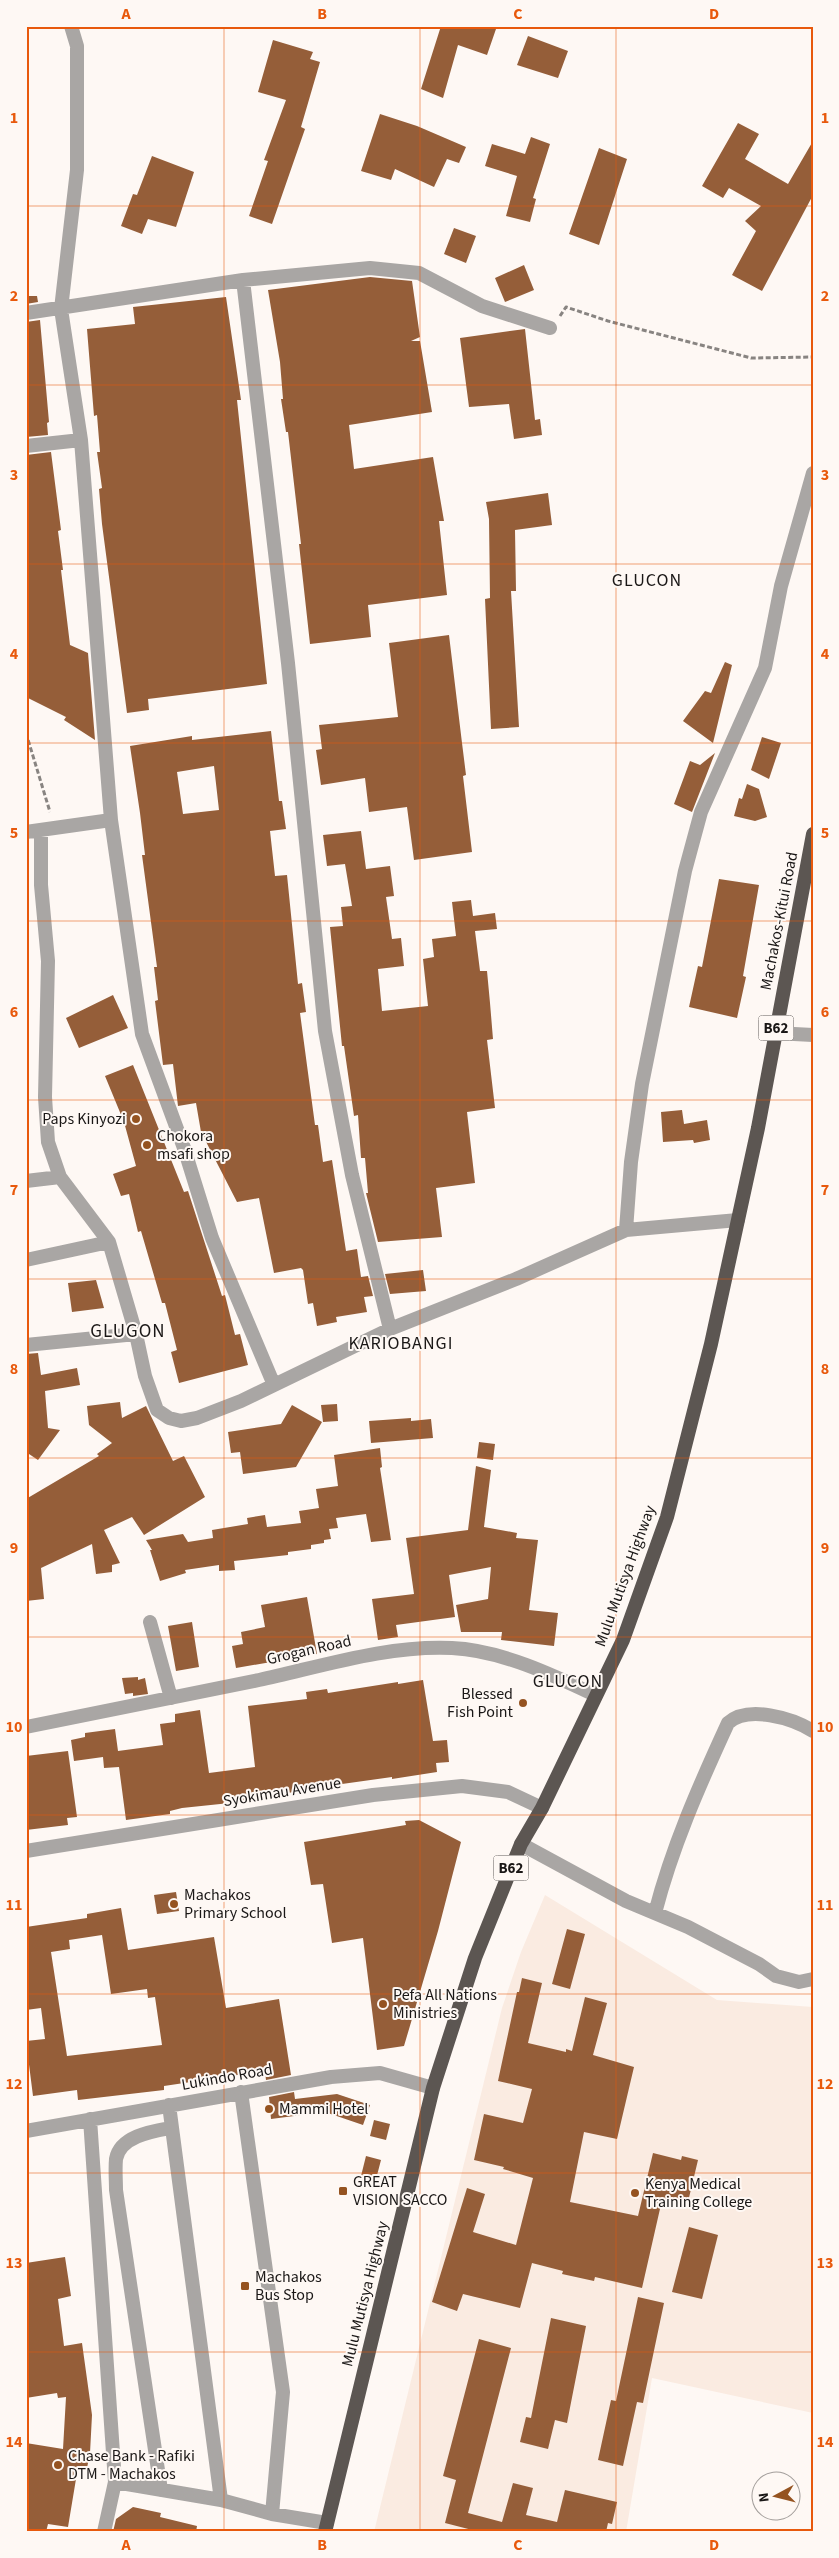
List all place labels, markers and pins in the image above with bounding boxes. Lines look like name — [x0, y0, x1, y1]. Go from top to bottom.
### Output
place label: Paps Kinyozi — [42, 1108, 126, 1130]
marker: Paps Kinyozi — [130, 1113, 142, 1125]
place label: Chokora msafi shop — [157, 1125, 230, 1165]
marker: Chokora msafi shop — [141, 1139, 153, 1151]
place label: Blessed Fish Point — [447, 1683, 514, 1723]
marker: Blessed Fish Point — [517, 1697, 529, 1709]
place label: Machakos Primary School — [184, 1884, 286, 1924]
marker: Machakos Primary School — [168, 1898, 180, 1910]
place label: Pefa All Nations Ministries — [393, 1984, 497, 2024]
marker: Pefa All Nations Ministries — [377, 1998, 389, 2010]
place label: Mammi Hotel — [279, 2098, 368, 2120]
marker: Mammi Hotel — [263, 2103, 275, 2115]
place label: GREAT VISION SACCO — [353, 2171, 447, 2211]
place label: Kenya Medical Training College — [645, 2173, 752, 2213]
marker: GREAT VISION SACCO — [337, 2185, 349, 2197]
marker: Kenya Medical Training College — [629, 2187, 641, 2199]
place label: Machakos Bus Stop — [255, 2266, 322, 2306]
marker: Machakos Bus Stop — [239, 2280, 251, 2292]
place label: Chase Bank - Rafiki DTM - Machakos — [68, 2445, 195, 2485]
marker: Chase Bank - Rafiki DTM - Machakos — [52, 2459, 64, 2471]

